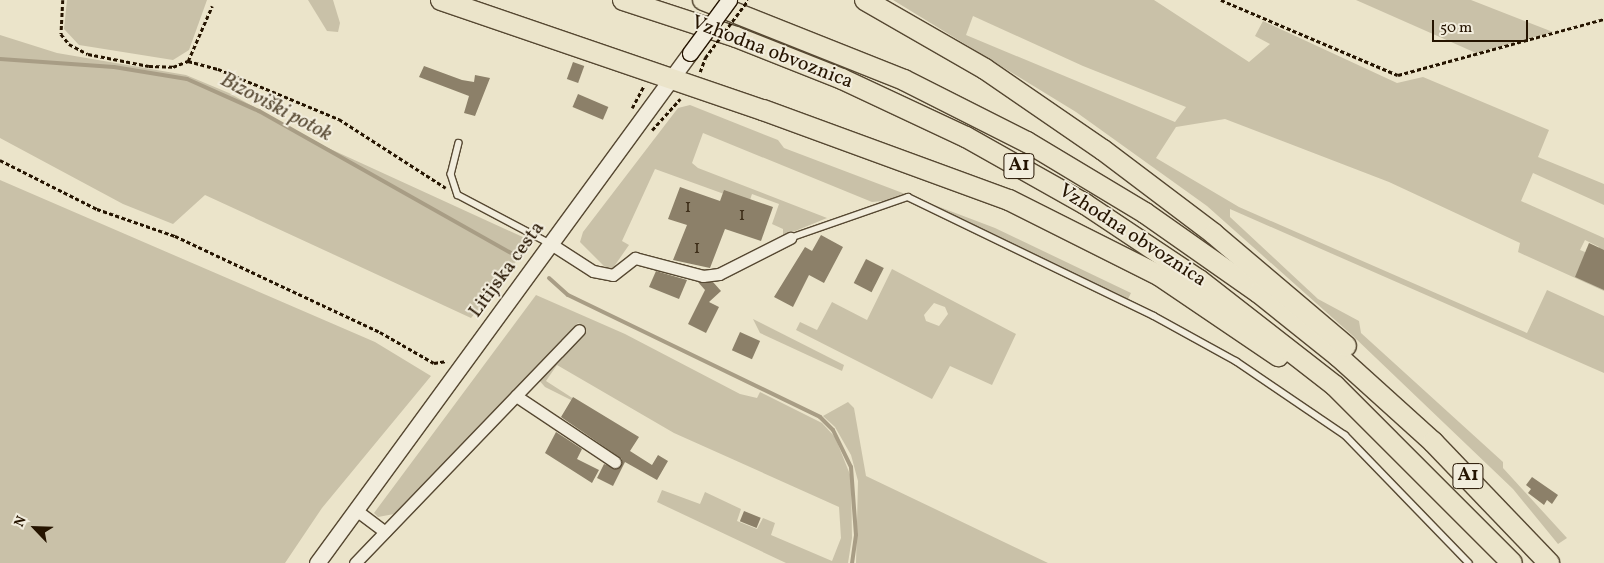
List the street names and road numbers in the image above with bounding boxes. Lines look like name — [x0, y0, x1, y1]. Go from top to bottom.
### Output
street label: Vzhodna obvoznica — [688, 11, 856, 95]
road number: A1 — [1003, 150, 1035, 182]
street label: Vzhodna obvoznica — [1054, 179, 1210, 293]
street label: Litijska cesta — [464, 217, 550, 323]
road number: A1 — [1452, 460, 1484, 492]

